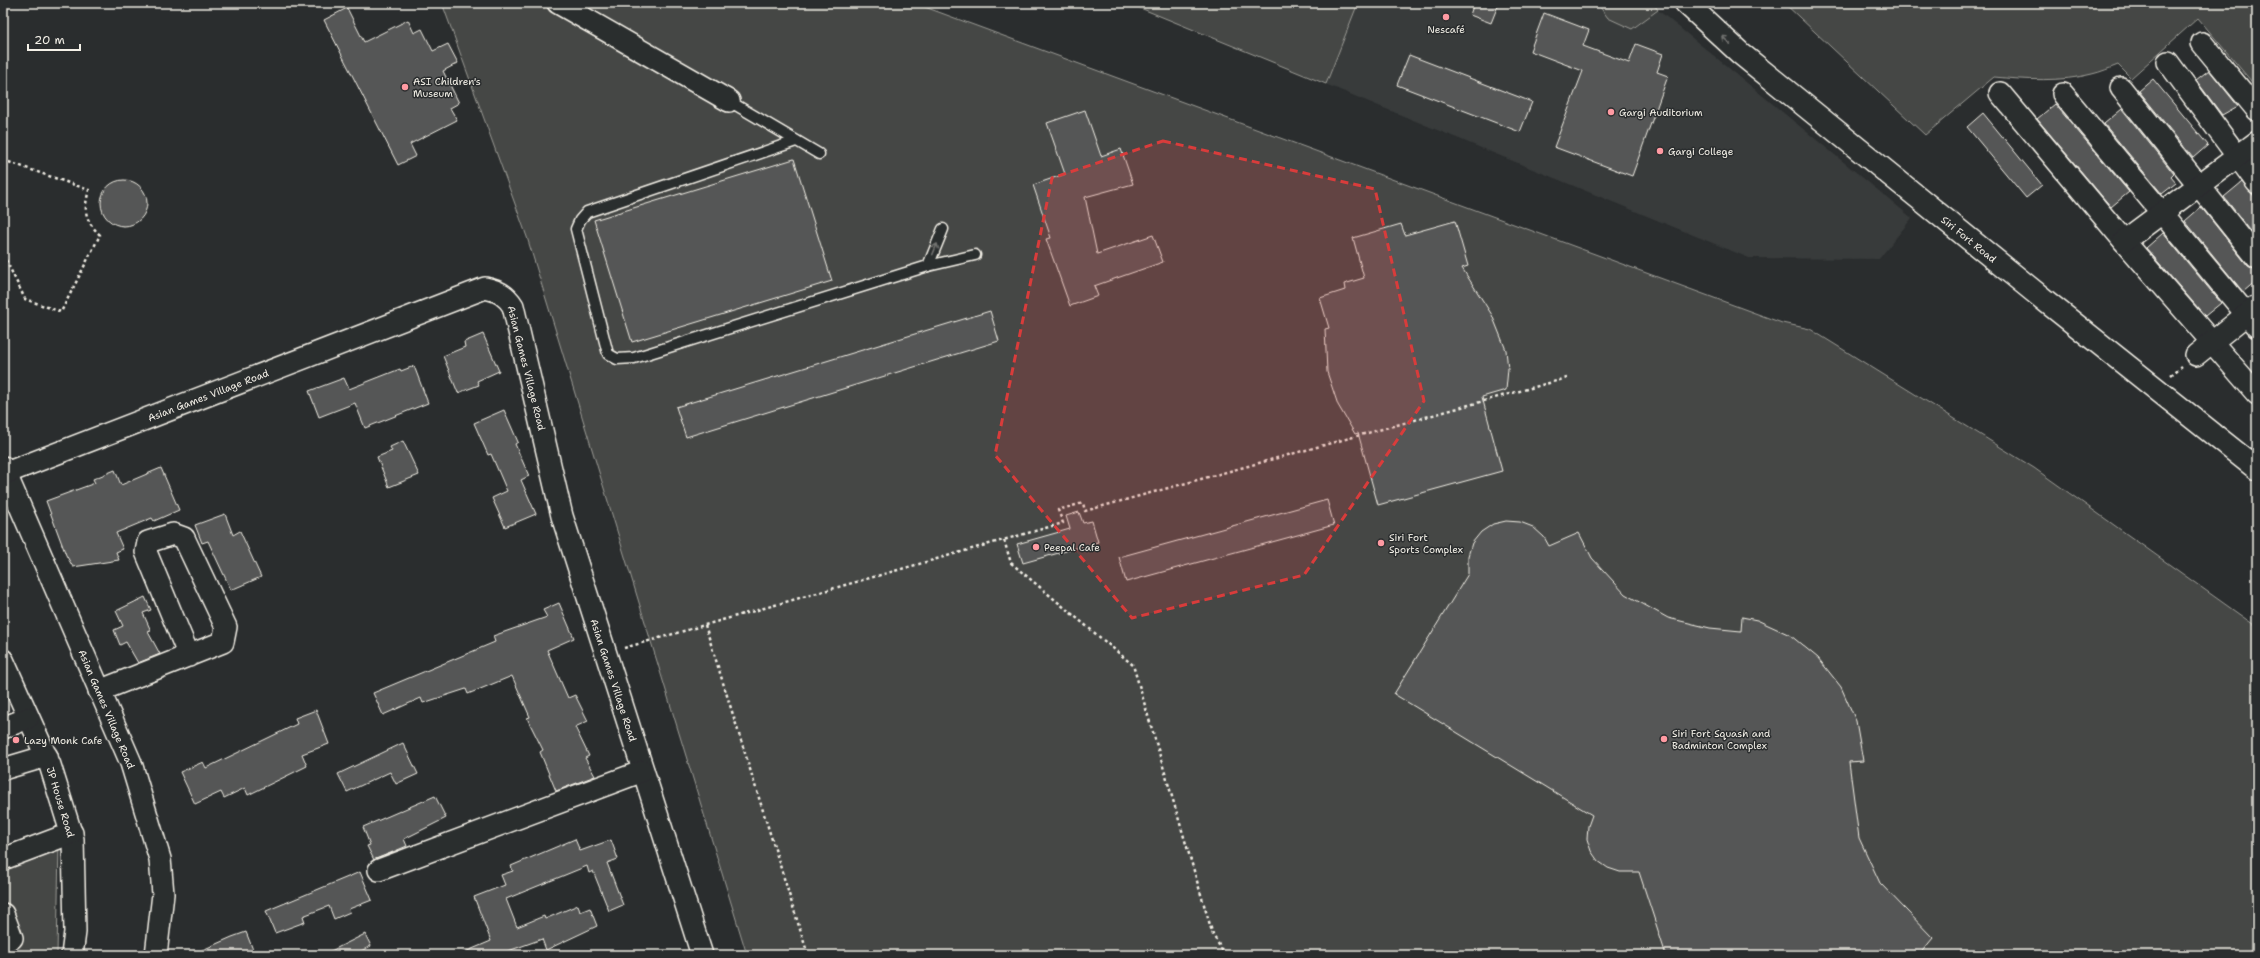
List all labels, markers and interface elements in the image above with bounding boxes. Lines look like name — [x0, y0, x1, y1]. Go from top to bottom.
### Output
marker: Nescafé — [1441, 12, 1451, 22]
place label: Nescafé — [1427, 23, 1465, 36]
scale bar — [28, 26, 80, 52]
text: 20 m — [34, 32, 65, 48]
one-way arrow — [1721, 35, 1731, 44]
place label: ASI Children's Museum — [413, 75, 481, 100]
marker: ASI Children's Museum — [400, 82, 410, 92]
place label: Gargi Auditorium — [1619, 106, 1703, 119]
marker: Gargi Auditorium — [1606, 107, 1616, 117]
place label: Gargi College — [1668, 145, 1734, 158]
marker: Gargi College — [1655, 146, 1665, 156]
street label: Siri Fort Road — [1938, 213, 1999, 266]
one-way arrow — [932, 243, 940, 255]
street label: Asian Games Village Road — [505, 304, 549, 433]
street label: Asian Games Village Road — [146, 366, 271, 425]
place label: Siri Fort Sports Complex — [1389, 531, 1463, 556]
marker: Siri Fort Sports Complex — [1376, 538, 1386, 548]
place label: Peepal Cafe — [1044, 541, 1100, 554]
marker: Peepal Cafe — [1031, 542, 1041, 552]
street label: Asian Games Village Road — [588, 617, 640, 744]
street label: Asian Games Village Road — [75, 648, 138, 771]
place label: Siri Fort Squash and Badminton Complex — [1672, 727, 1771, 752]
place label: Lazy Monk Cafe — [24, 734, 103, 747]
marker: Siri Fort Squash and Badminton Complex — [1659, 734, 1669, 744]
marker: Lazy Monk Cafe — [11, 735, 21, 745]
street label: JP House Road — [44, 765, 78, 840]

